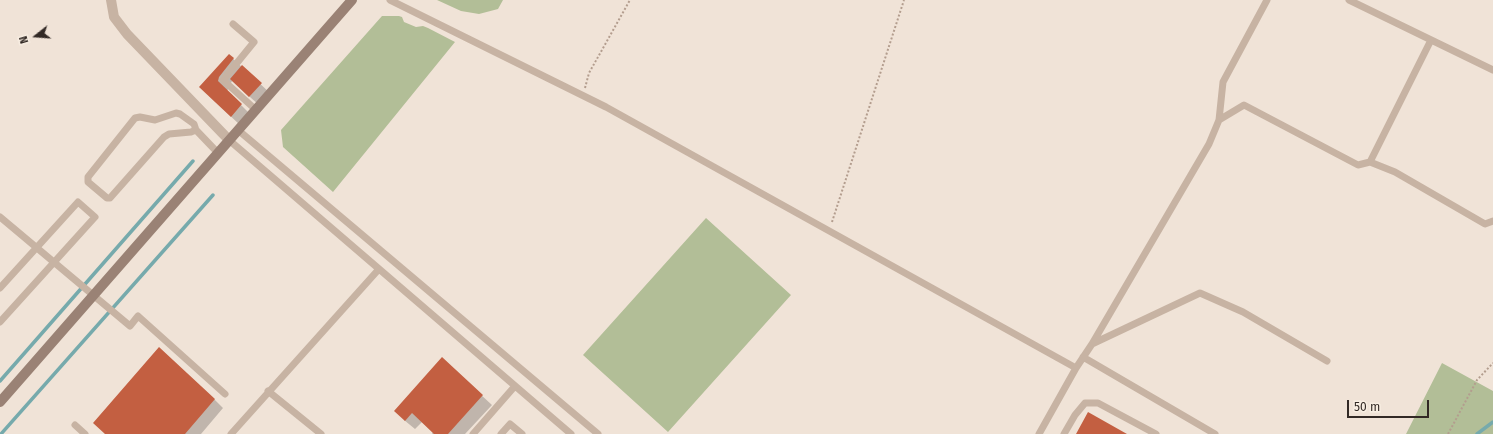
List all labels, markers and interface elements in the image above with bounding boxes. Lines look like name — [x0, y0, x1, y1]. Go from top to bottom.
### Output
north arrow — [16, 16, 56, 56]
text: N — [17, 34, 31, 45]
scale bar — [1349, 392, 1431, 418]
text: 50 m — [1354, 400, 1380, 414]

